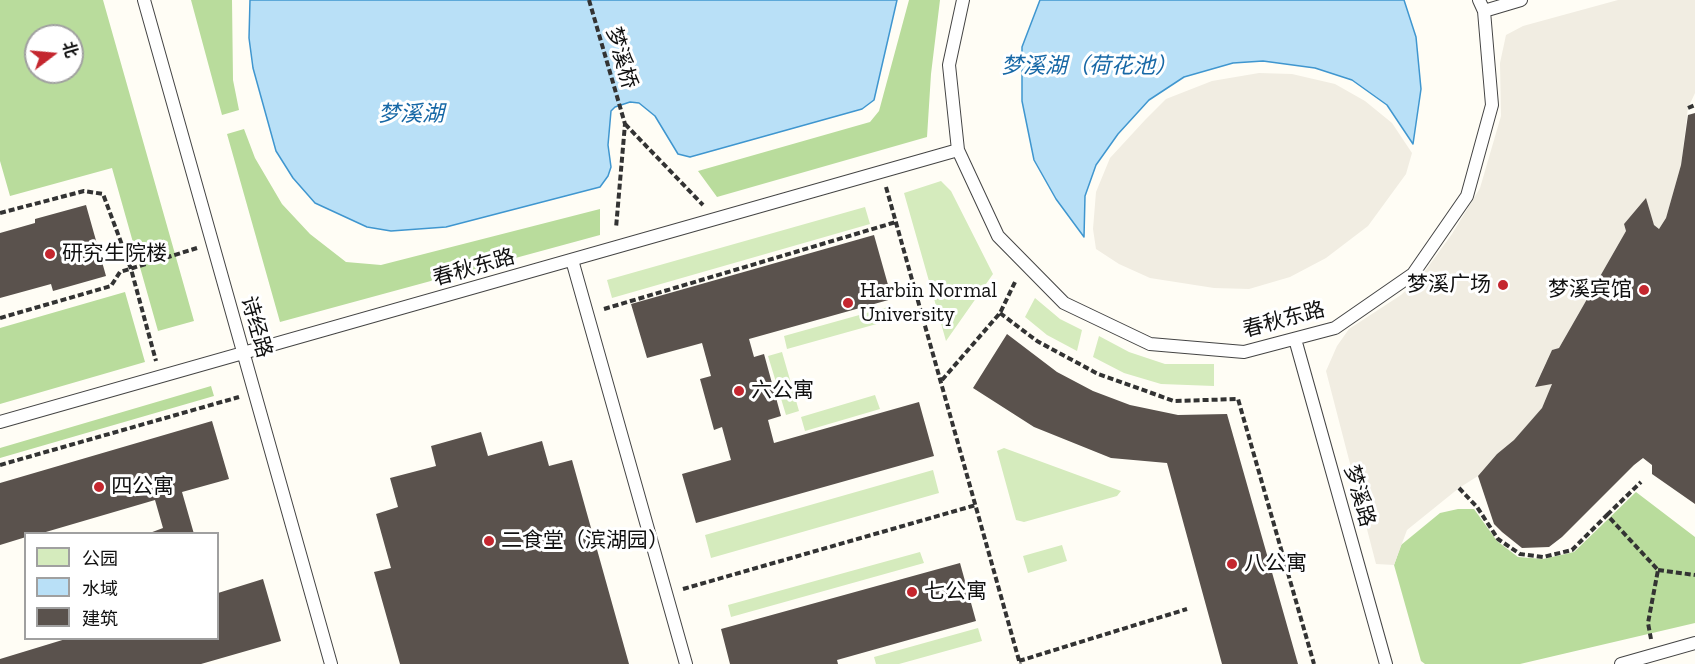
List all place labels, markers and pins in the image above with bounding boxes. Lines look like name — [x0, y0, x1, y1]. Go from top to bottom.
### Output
place label: 研究生院楼 — [62, 241, 167, 267]
marker: 研究生院楼 — [43, 247, 57, 261]
place label: 梦溪广场 — [1407, 272, 1491, 298]
place label: 梦溪宾馆 — [1548, 277, 1632, 303]
place label: Harbin Normal University — [860, 278, 997, 328]
marker: 梦溪广场 — [1496, 278, 1510, 292]
marker: 梦溪宾馆 — [1637, 283, 1651, 297]
marker: Harbin Normal University — [841, 296, 855, 310]
place label: 六公寓 — [751, 378, 814, 404]
marker: 六公寓 — [732, 384, 746, 398]
place label: 四公寓 — [111, 474, 174, 500]
marker: 四公寓 — [92, 480, 106, 494]
place label: 二食堂（滨湖园） — [501, 528, 669, 554]
marker: 二食堂（滨湖园） — [482, 534, 496, 548]
place label: 八公寓 — [1244, 551, 1307, 577]
marker: 八公寓 — [1225, 557, 1239, 571]
place label: 七公寓 — [924, 579, 987, 605]
marker: 七公寓 — [905, 585, 919, 599]

